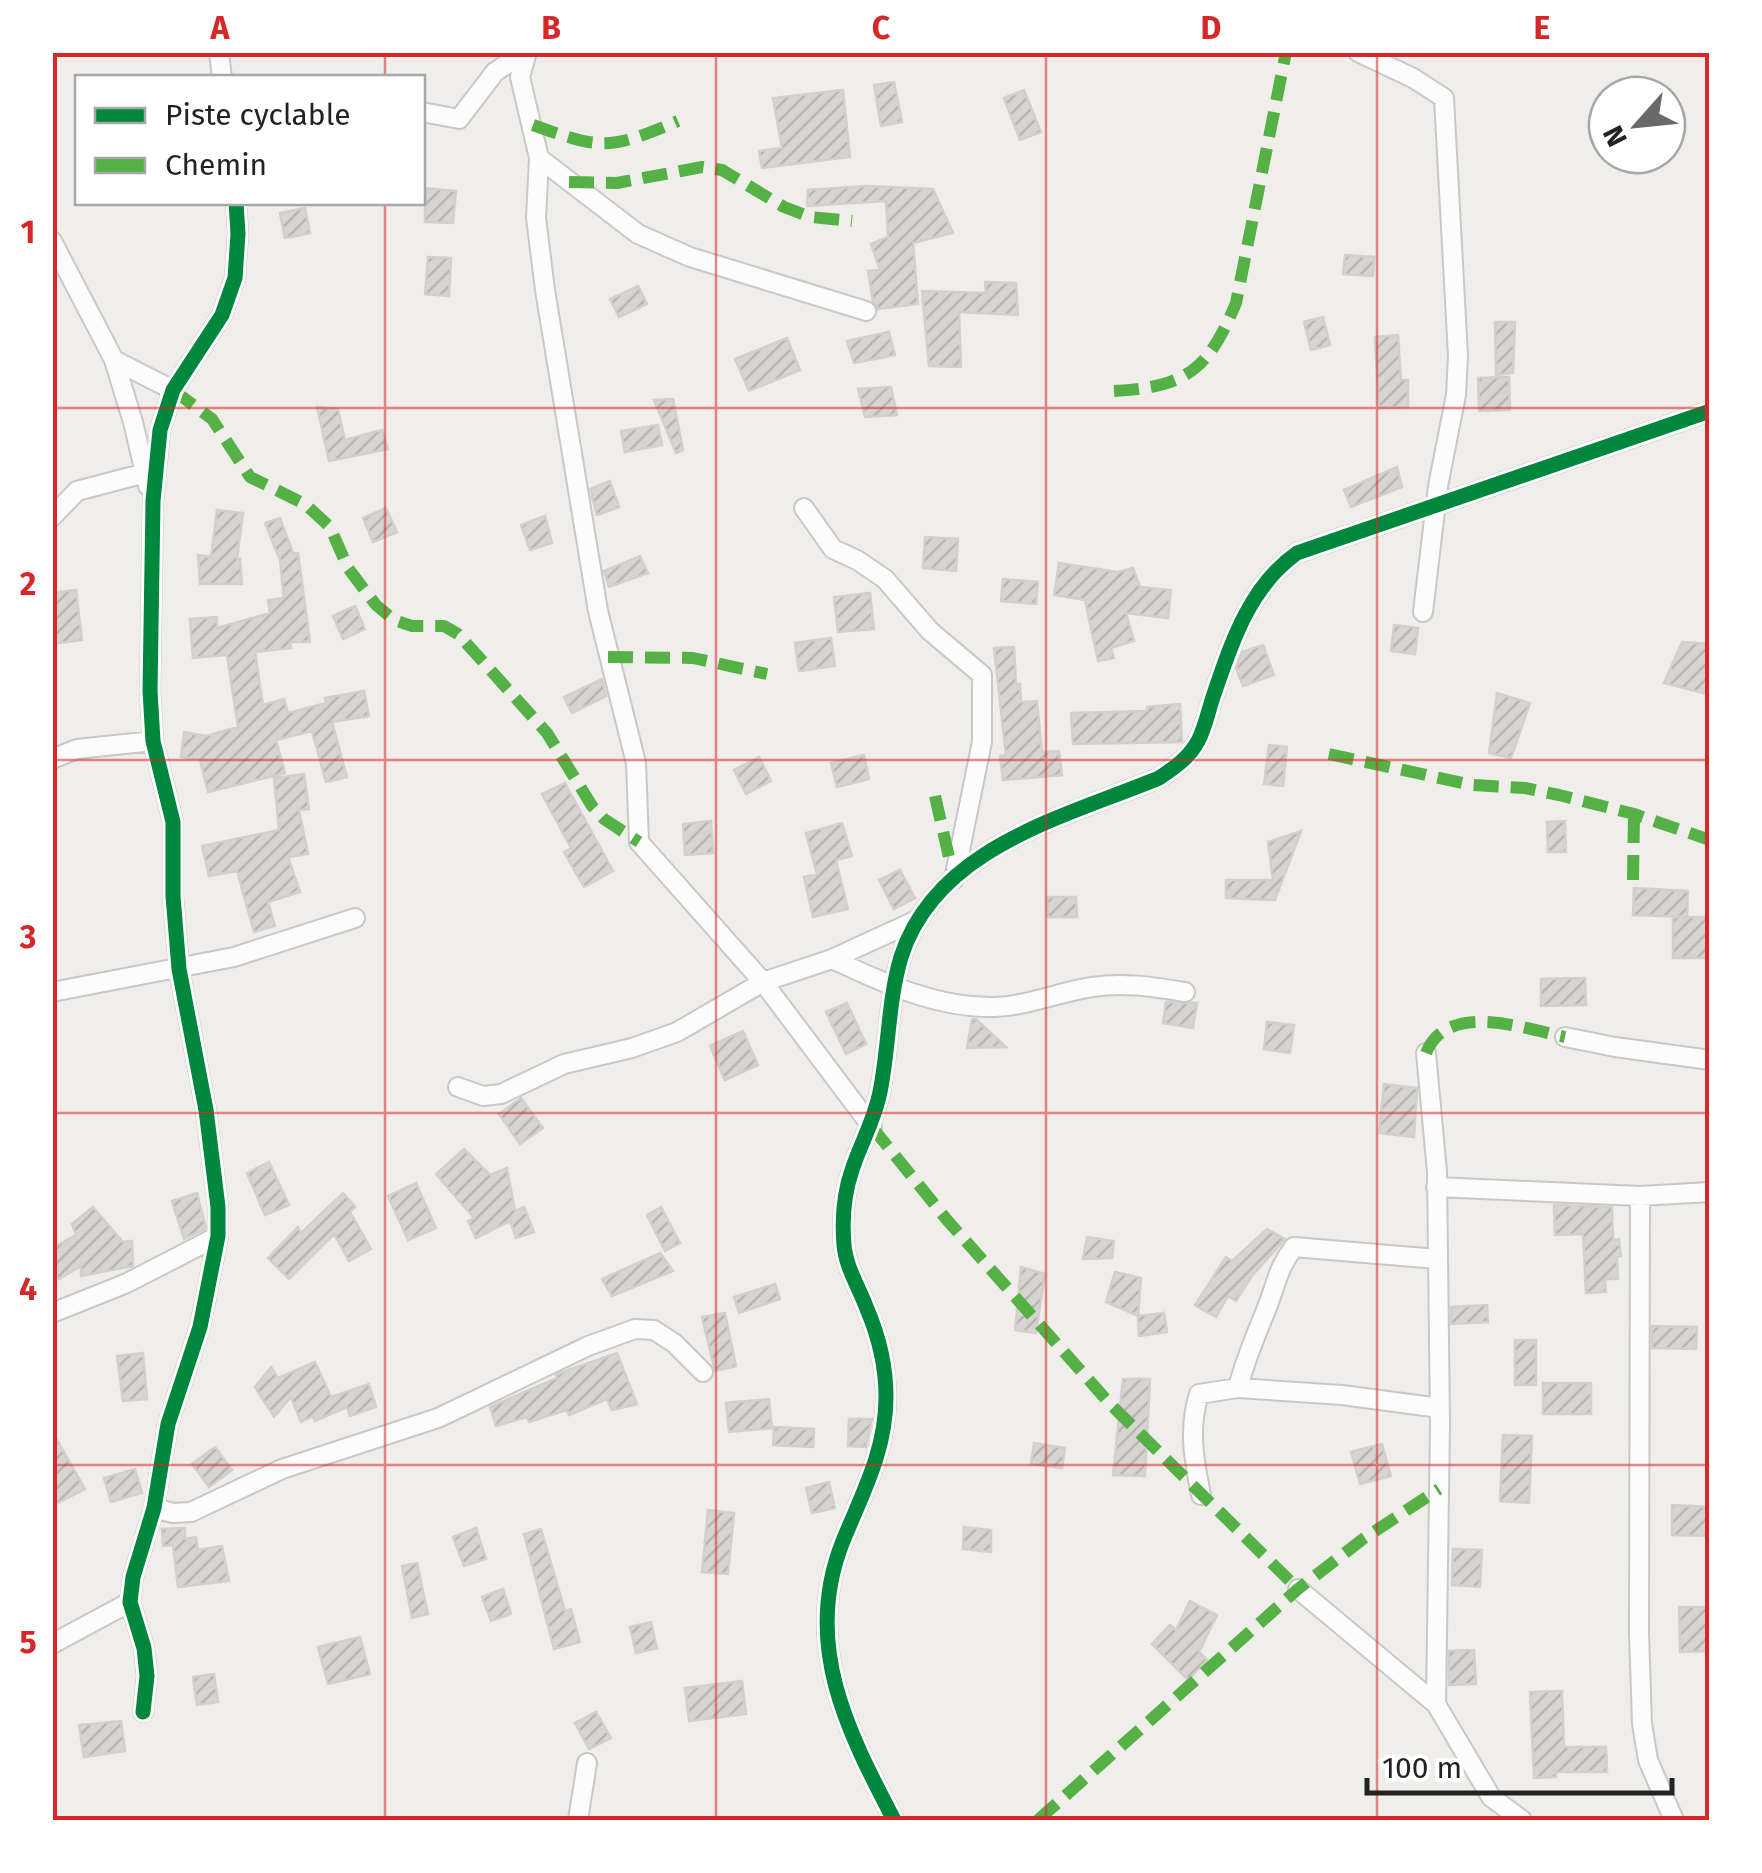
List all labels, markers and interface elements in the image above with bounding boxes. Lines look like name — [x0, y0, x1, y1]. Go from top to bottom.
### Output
text: A — [210, 9, 231, 47]
text: B — [541, 9, 561, 47]
text: C — [872, 9, 891, 47]
text: D — [1201, 9, 1221, 47]
text: E — [1534, 9, 1550, 47]
legend — [75, 75, 425, 205]
north arrow — [1587, 75, 1687, 175]
text: Piste cyclable — [165, 97, 351, 133]
text: N — [1596, 120, 1634, 152]
text: Chemin — [165, 147, 267, 183]
text: 1 — [21, 213, 35, 251]
text: 2 — [20, 565, 36, 603]
text: 3 — [19, 918, 36, 956]
text: 4 — [19, 1270, 37, 1308]
text: 5 — [19, 1623, 37, 1661]
scale bar — [1367, 1733, 1672, 1795]
text: 100 m — [1382, 1750, 1462, 1786]

